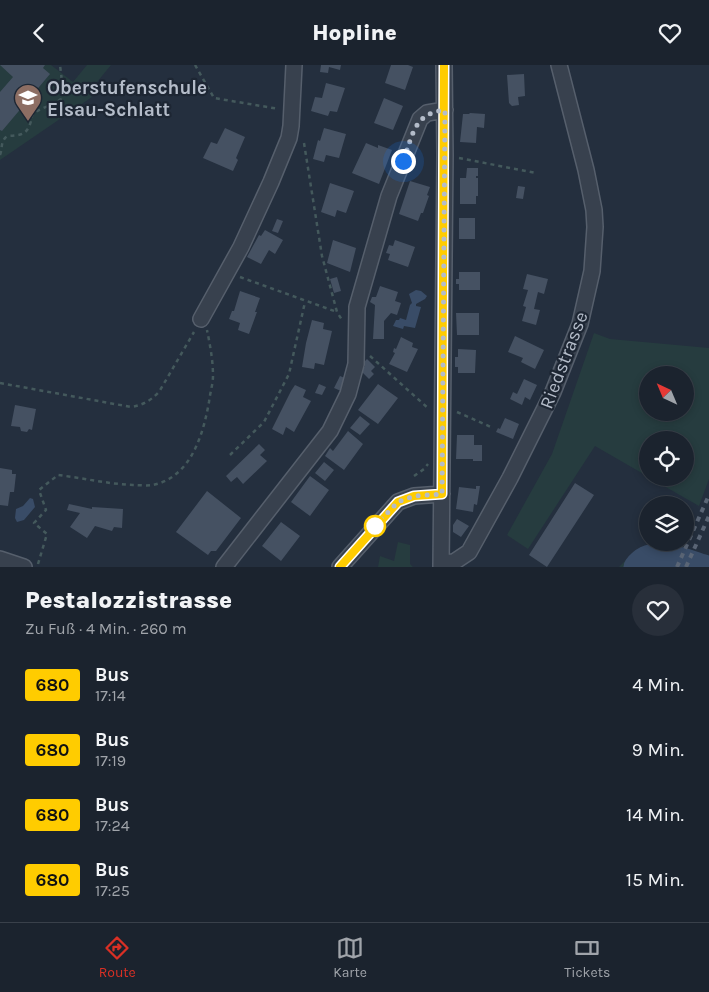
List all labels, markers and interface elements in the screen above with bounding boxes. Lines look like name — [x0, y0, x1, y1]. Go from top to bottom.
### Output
icon: back — [25, 19, 53, 47]
icon: heart — [656, 19, 684, 47]
text: Hopline — [312, 20, 397, 46]
place label: Oberstufenschule Elsau-Schlatt — [47, 77, 207, 121]
school or university icon: Oberstufenschule Elsau-Schlatt — [13, 83, 43, 122]
your location — [391, 149, 416, 174]
street label: Riedstrasse — [535, 309, 593, 412]
north arrow — [639, 366, 694, 421]
map controls — [639, 366, 694, 551]
button: locate — [639, 431, 694, 486]
button: layers — [639, 496, 694, 551]
unlabelled marker — [364, 515, 386, 537]
button: heart — [632, 584, 684, 636]
text: Pestalozzistrasse — [25, 586, 232, 614]
text: Zu Fuß · 4 Min. · 260 m — [25, 619, 187, 638]
text: Bus — [95, 664, 129, 686]
text: 680 — [36, 674, 69, 696]
text: 4 Min. — [632, 674, 684, 696]
text: 17:14 — [95, 686, 126, 705]
text: Bus — [95, 729, 129, 751]
text: 680 — [36, 739, 69, 761]
text: 9 Min. — [632, 739, 684, 761]
text: 17:19 — [95, 751, 126, 770]
text: Bus — [95, 794, 129, 816]
text: 680 — [36, 804, 69, 826]
text: 14 Min. — [626, 804, 684, 826]
text: 17:24 — [95, 816, 130, 835]
text: Bus — [95, 859, 129, 881]
text: 680 — [36, 869, 69, 891]
text: 15 Min. — [626, 869, 684, 891]
text: 17:25 — [95, 881, 130, 900]
tab: Route — [99, 934, 136, 981]
tab: Karte — [333, 934, 367, 981]
tab: Tickets — [564, 934, 610, 981]

